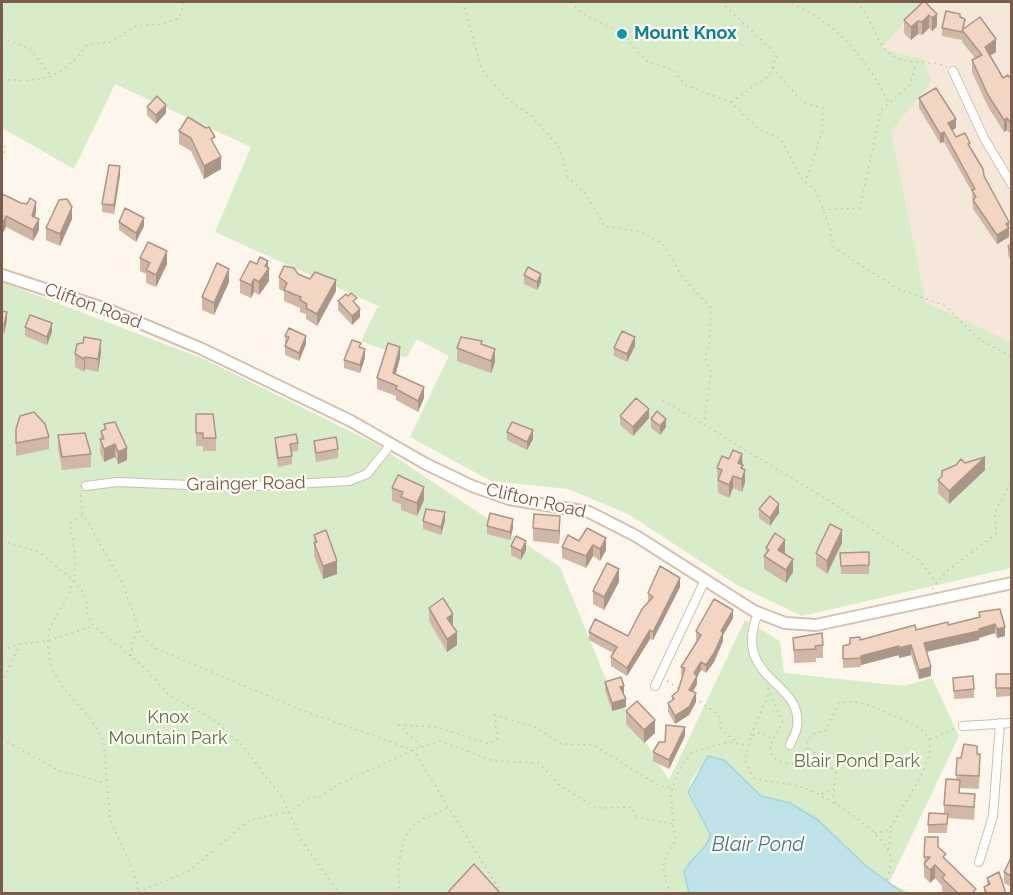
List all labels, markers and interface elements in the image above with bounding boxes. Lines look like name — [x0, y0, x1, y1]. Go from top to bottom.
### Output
place label: Mount Knox — [634, 23, 736, 45]
marker: Mount Knox — [615, 27, 629, 41]
street label: Clifton Road — [41, 278, 145, 334]
street label: Grainger Road — [186, 472, 306, 496]
street label: Clifton Road — [484, 479, 588, 523]
park label: Knox Mountain Park — [108, 707, 228, 750]
park label: Blair Pond Park — [794, 751, 920, 773]
water label: Blair Pond — [712, 833, 804, 857]

